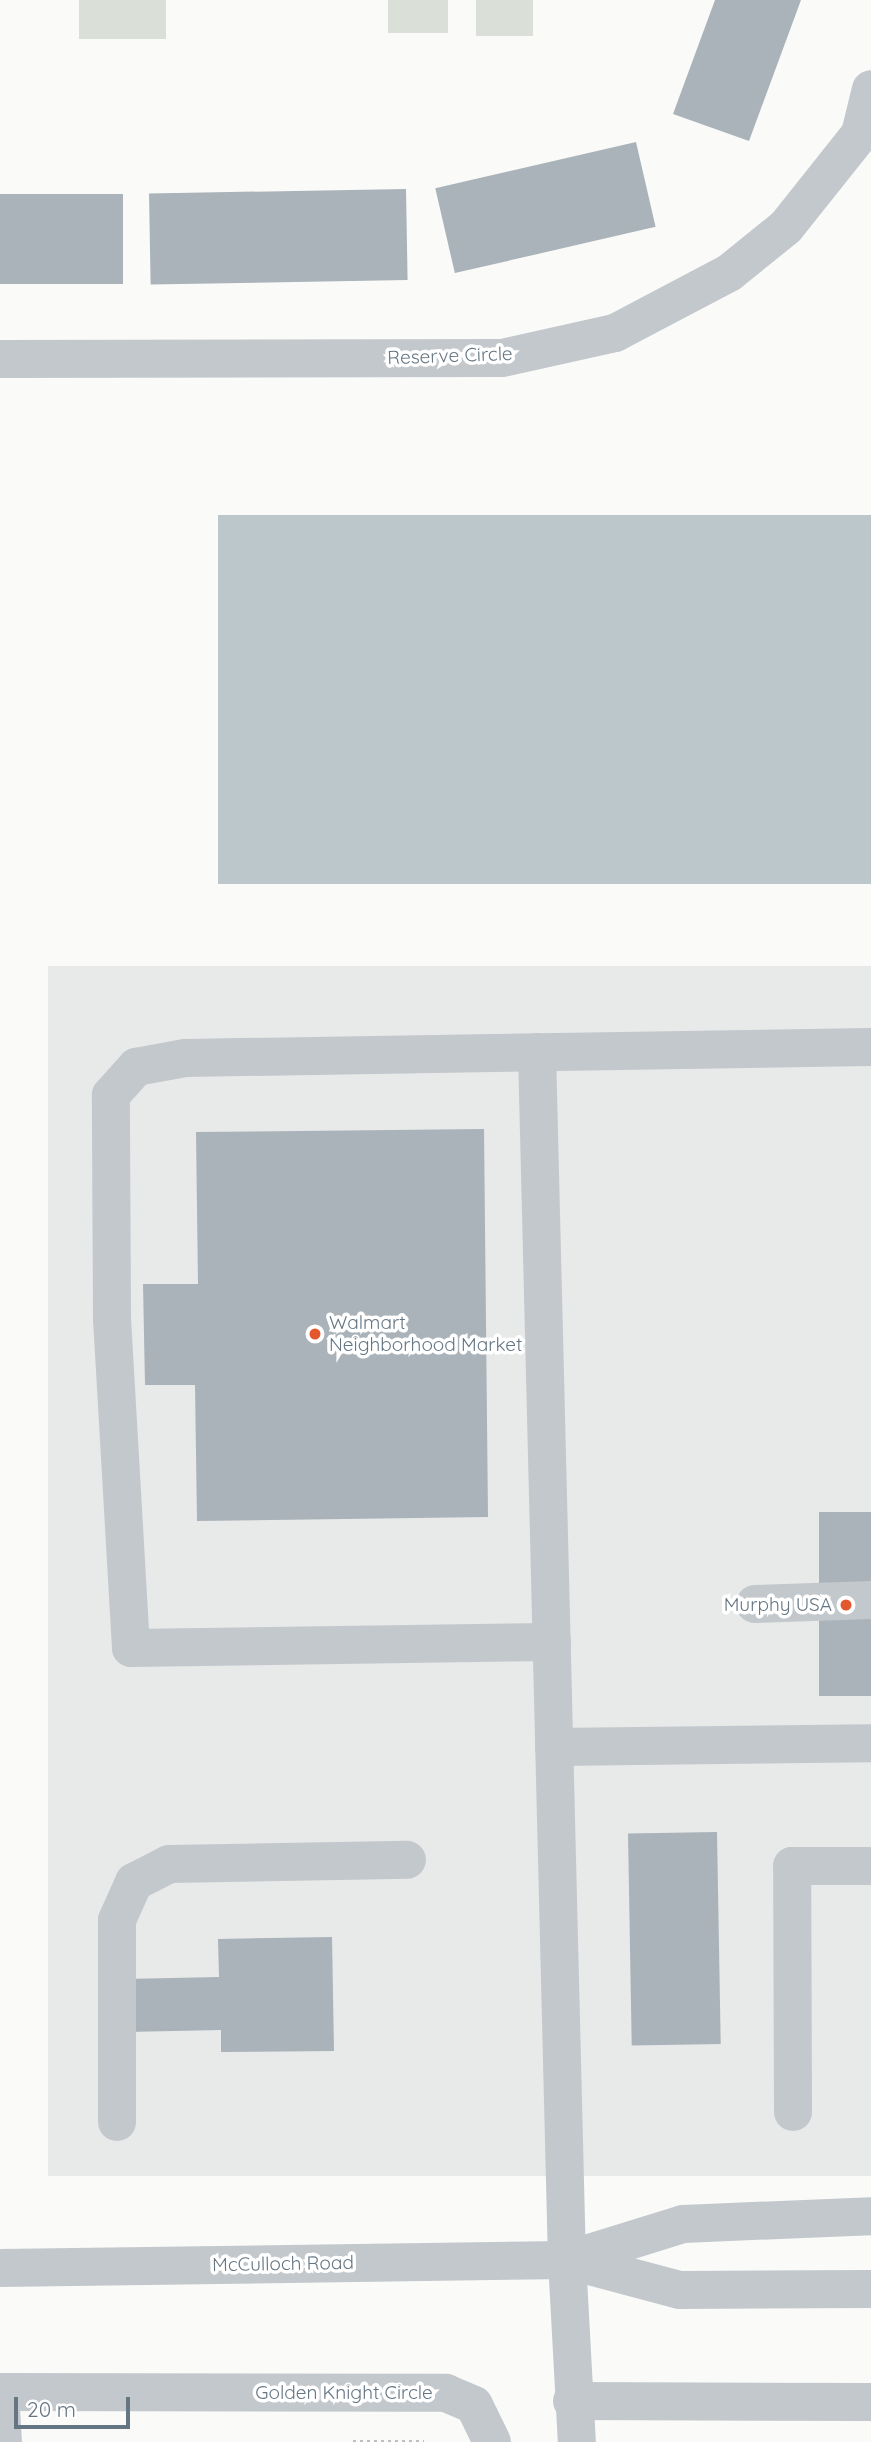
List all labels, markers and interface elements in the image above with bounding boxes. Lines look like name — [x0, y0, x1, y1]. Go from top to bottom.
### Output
street label: Reserve Circle — [387, 342, 513, 370]
place label: Walmart Neighborhood Market — [329, 1312, 522, 1356]
marker: Walmart Neighborhood Market — [307, 1326, 323, 1342]
place label: Murphy USA — [724, 1594, 832, 1616]
marker: Murphy USA — [838, 1597, 854, 1613]
street label: McCulloch Road — [212, 2251, 354, 2277]
scale bar — [18, 2382, 133, 2426]
street label: Golden Knight Circle — [255, 2382, 433, 2404]
text: 20 m — [27, 2396, 76, 2422]

